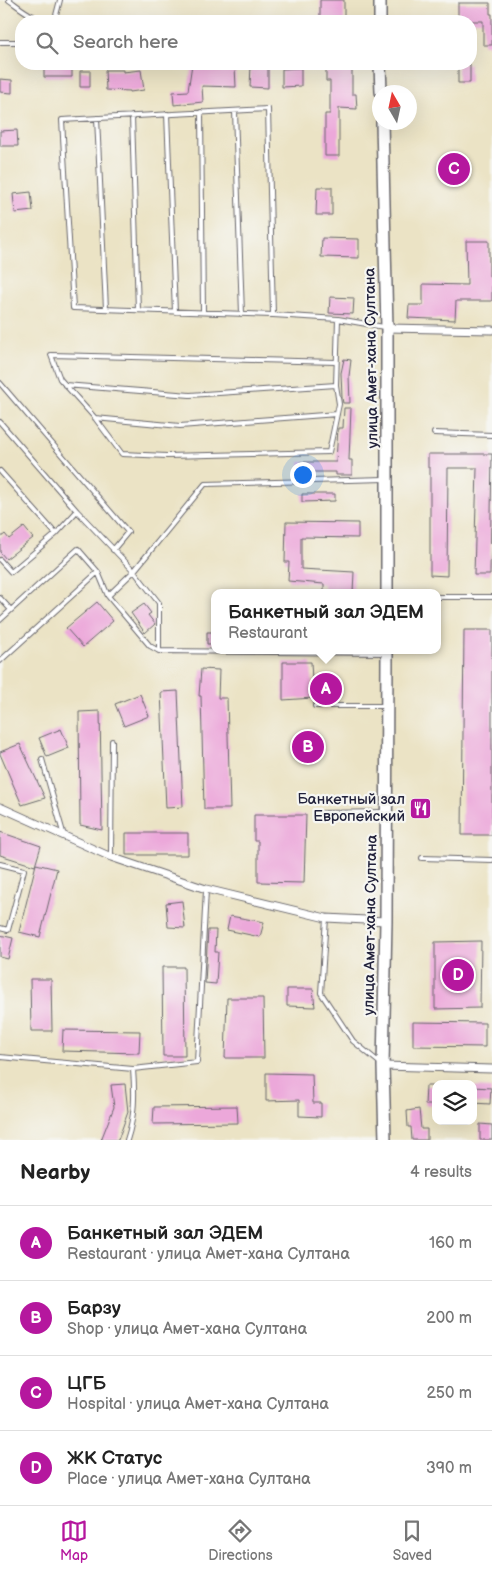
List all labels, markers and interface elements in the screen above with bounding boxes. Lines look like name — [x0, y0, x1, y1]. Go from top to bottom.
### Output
search box — [15, 15, 477, 70]
icon: search — [33, 29, 61, 57]
text: Search here — [73, 31, 178, 54]
north arrow — [372, 85, 417, 130]
pin: C — [438, 150, 470, 188]
street label: улица Амет-хана Султана — [360, 267, 383, 449]
your location — [290, 462, 316, 488]
popup — [211, 589, 441, 654]
text: Банкетный зал ЭДЕМ — [228, 601, 424, 624]
text: Restaurant — [228, 624, 308, 643]
pin: A — [310, 670, 342, 708]
pin: B — [292, 728, 324, 766]
place label: Банкетный зал Европейский — [297, 790, 405, 826]
restaurant icon: Банкетный зал Европейский — [409, 796, 433, 820]
street label: улица Амет-хана Султана — [359, 834, 382, 1016]
pin: D — [442, 956, 474, 994]
map controls — [432, 1080, 477, 1125]
button: layers — [432, 1080, 477, 1125]
text: Nearby — [20, 1160, 90, 1185]
text: 4 results — [410, 1163, 472, 1182]
text: Банкетный зал ЭДЕМ — [67, 1222, 263, 1245]
text: A — [31, 1234, 41, 1253]
text: 160 m — [429, 1234, 472, 1253]
text: Restaurant · улица Амет-хана Султана — [67, 1245, 350, 1264]
text: Барзу — [67, 1297, 121, 1320]
text: B — [30, 1309, 42, 1328]
text: 200 m — [426, 1309, 472, 1328]
text: Shop · улица Амет-хана Султана — [67, 1320, 307, 1339]
text: ЦГБ — [67, 1372, 106, 1395]
text: C — [30, 1384, 42, 1403]
text: 250 m — [426, 1384, 472, 1403]
text: Hospital · улица Амет-хана Султана — [67, 1395, 329, 1414]
text: ЖК Статус — [67, 1447, 162, 1470]
text: D — [30, 1459, 42, 1478]
text: 390 m — [426, 1459, 472, 1478]
text: Place · улица Амет-хана Султана — [67, 1470, 311, 1489]
tab: Map — [60, 1517, 88, 1564]
tab: Directions — [208, 1517, 273, 1564]
tab: Saved — [393, 1517, 432, 1564]

